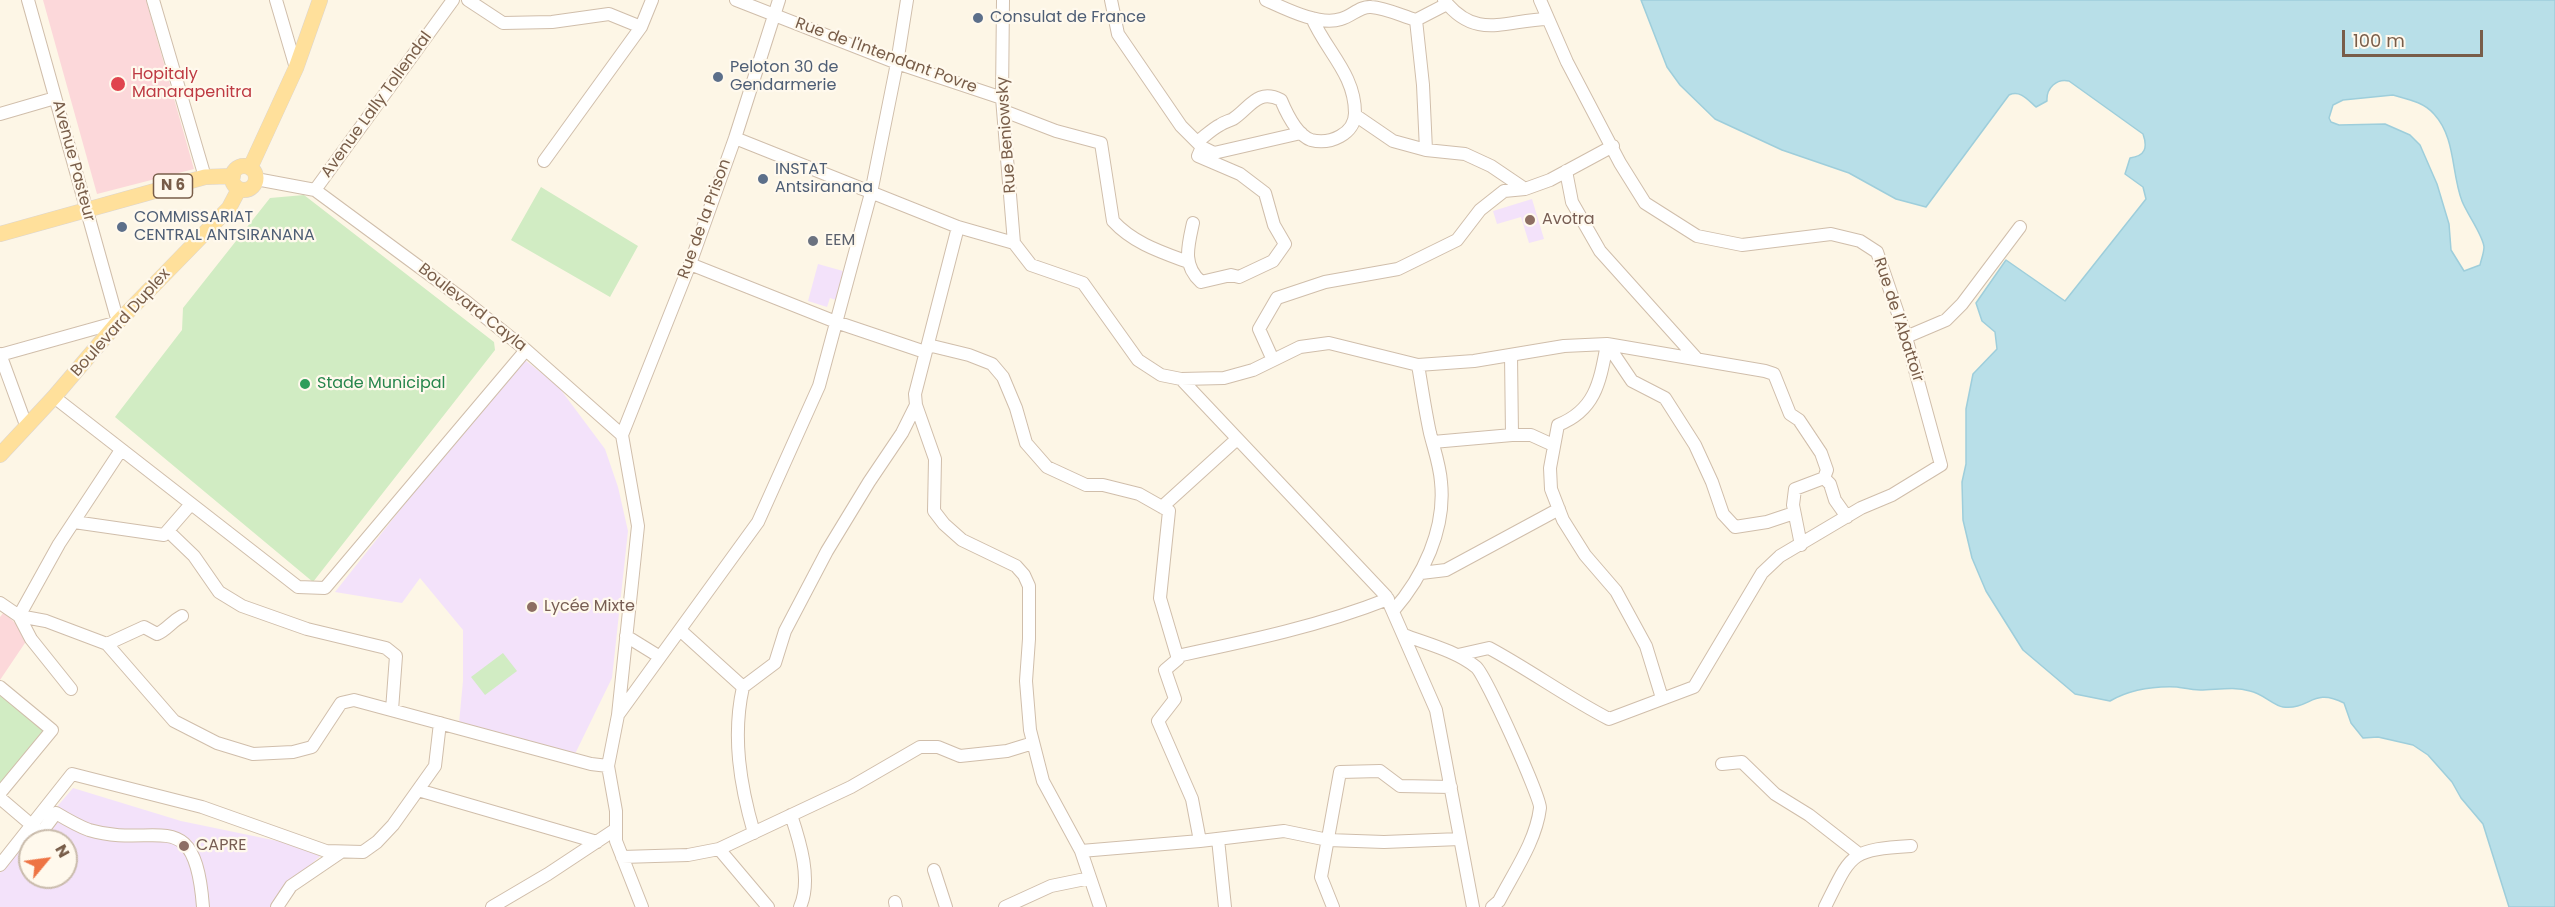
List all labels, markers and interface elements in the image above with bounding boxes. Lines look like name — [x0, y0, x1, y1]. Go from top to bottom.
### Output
place label: Consulat de France — [990, 8, 1146, 28]
marker: Consulat de France — [971, 11, 985, 25]
street label: Rue de l'Intendant Povre — [792, 14, 980, 98]
scale bar — [2345, 18, 2486, 56]
street label: Avenue Lally Tollendal — [318, 28, 436, 182]
text: 100 m — [2353, 28, 2405, 53]
place label: Peloton 30 de Gendarmerie — [730, 58, 838, 96]
place label: Hopitaly Manarapenitra — [132, 65, 252, 103]
marker: Peloton 30 de Gendarmerie — [711, 70, 725, 84]
marker: Hopitaly Manarapenitra — [109, 75, 127, 93]
street label: Rue Beniowsky — [993, 76, 1021, 194]
street label: Avenue Pasteur — [48, 98, 98, 224]
street label: Rue de la Prison — [674, 156, 736, 282]
place label: INSTAT Antsiranana — [775, 160, 873, 198]
marker: INSTAT Antsiranana — [756, 172, 770, 186]
road number: N 6 — [154, 174, 192, 198]
place label: COMMISSARIAT CENTRAL ANTSIRANANA — [134, 208, 315, 246]
place label: Avotra — [1542, 210, 1595, 230]
marker: Avotra — [1523, 213, 1537, 227]
marker: COMMISSARIAT CENTRAL ANTSIRANANA — [115, 220, 129, 234]
place label: EEM — [825, 231, 855, 251]
marker: EEM — [806, 234, 820, 248]
street label: Rue de l'Abattoir — [1869, 255, 1927, 385]
street label: Boulevard Cayla — [414, 260, 530, 356]
street label: Boulevard Duplex — [67, 265, 175, 381]
place label: Stade Municipal — [317, 374, 445, 394]
marker: Stade Municipal — [298, 377, 312, 391]
place label: Lycée Mixte — [544, 597, 635, 617]
marker: Lycée Mixte — [525, 600, 539, 614]
north arrow — [18, 829, 78, 889]
place label: CAPRE — [196, 836, 246, 856]
marker: CAPRE — [177, 839, 191, 853]
text: N — [49, 840, 75, 862]

